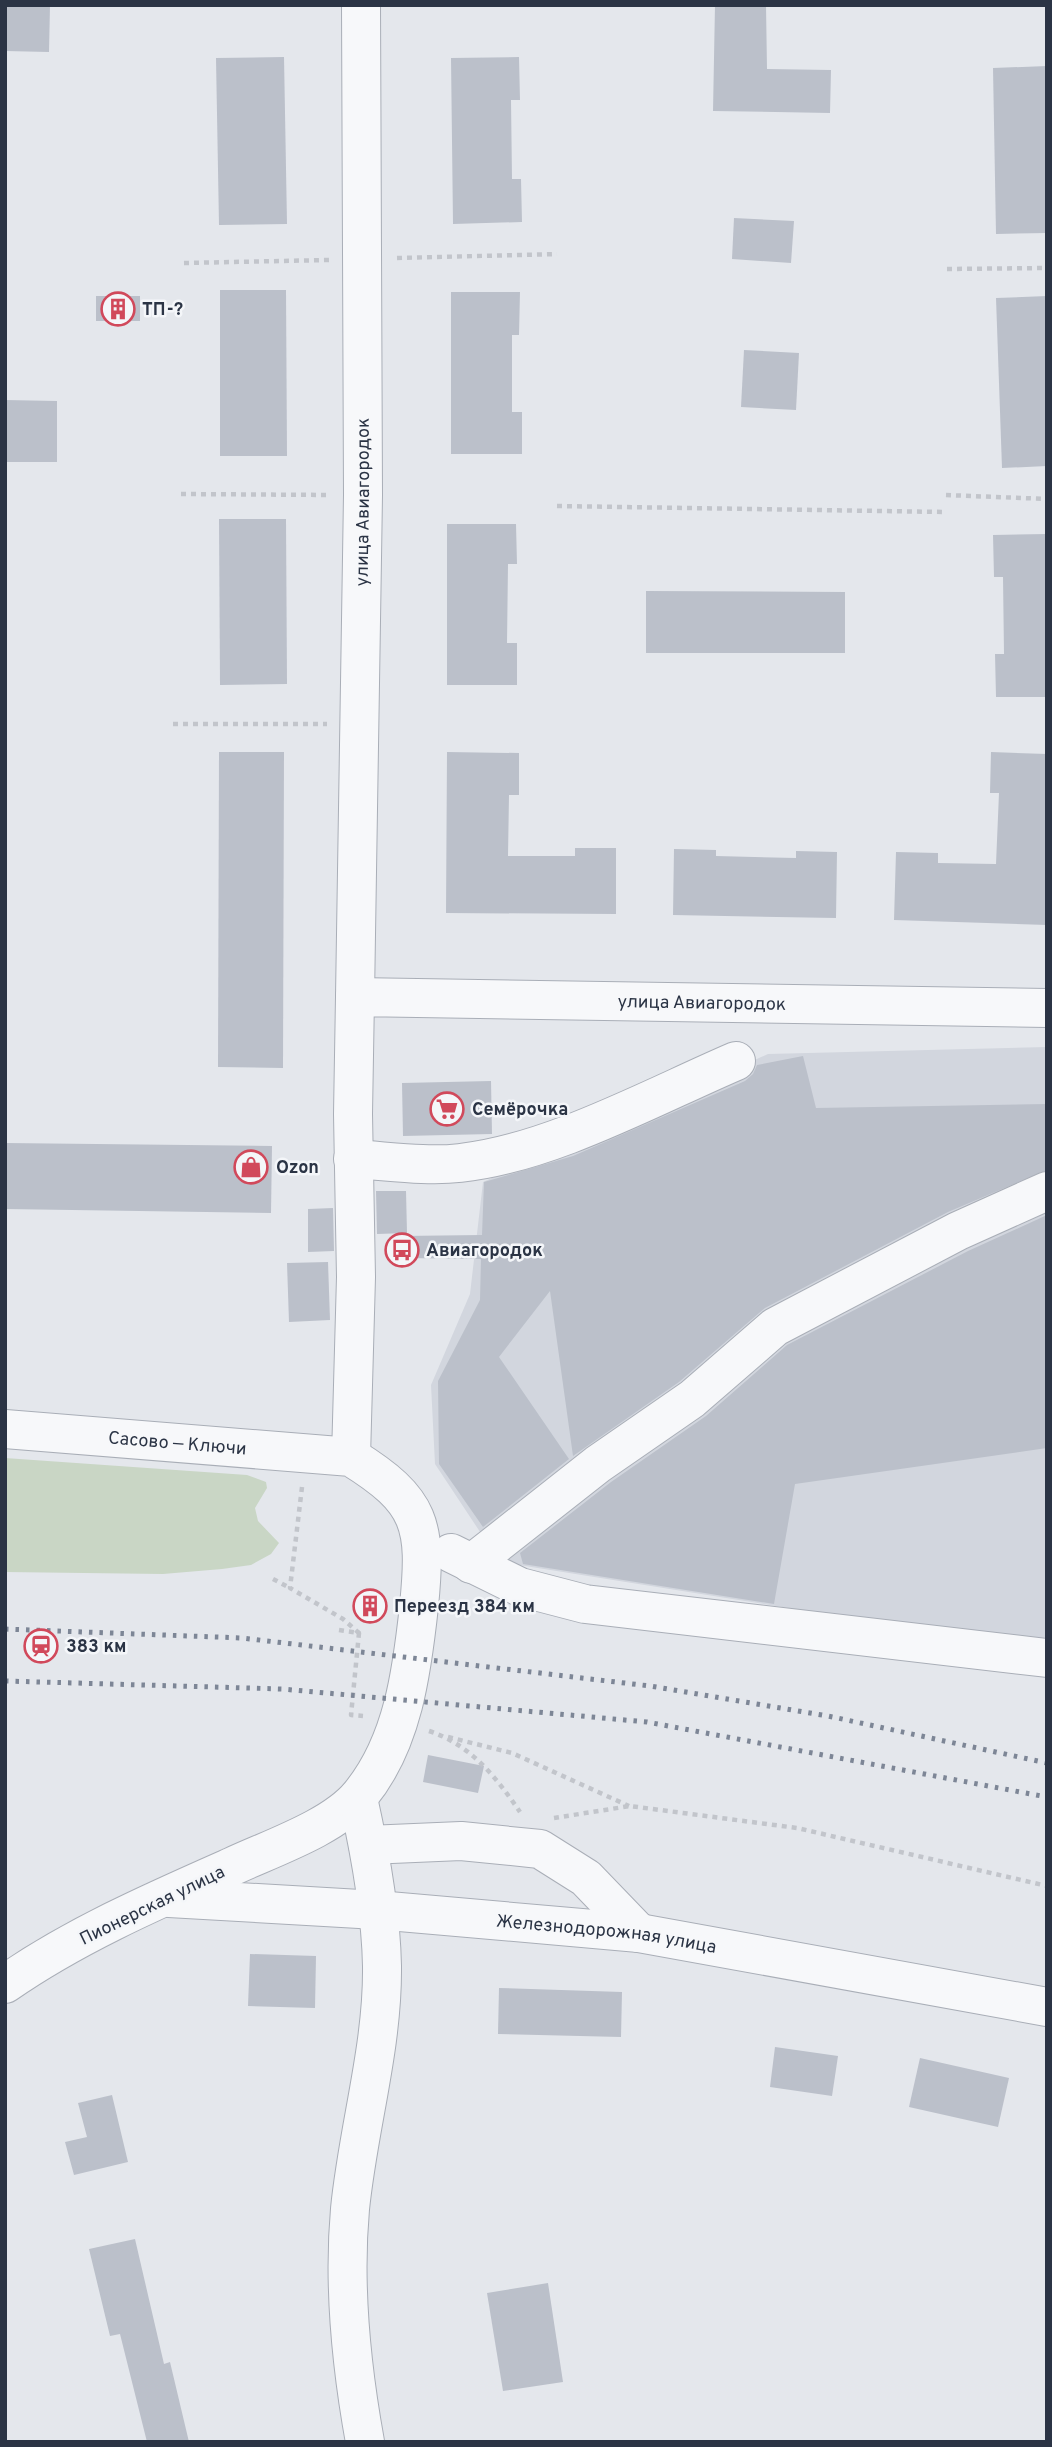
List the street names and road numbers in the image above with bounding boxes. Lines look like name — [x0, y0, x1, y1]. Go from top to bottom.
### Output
street label: улица Авиагородок — [352, 418, 376, 587]
street label: улица Авиагородок — [617, 991, 786, 1017]
street label: Сасово — Ключи — [107, 1427, 247, 1462]
street label: Пионерская улица — [76, 1861, 229, 1952]
street label: Железнодорожная улица — [495, 1911, 718, 1960]

